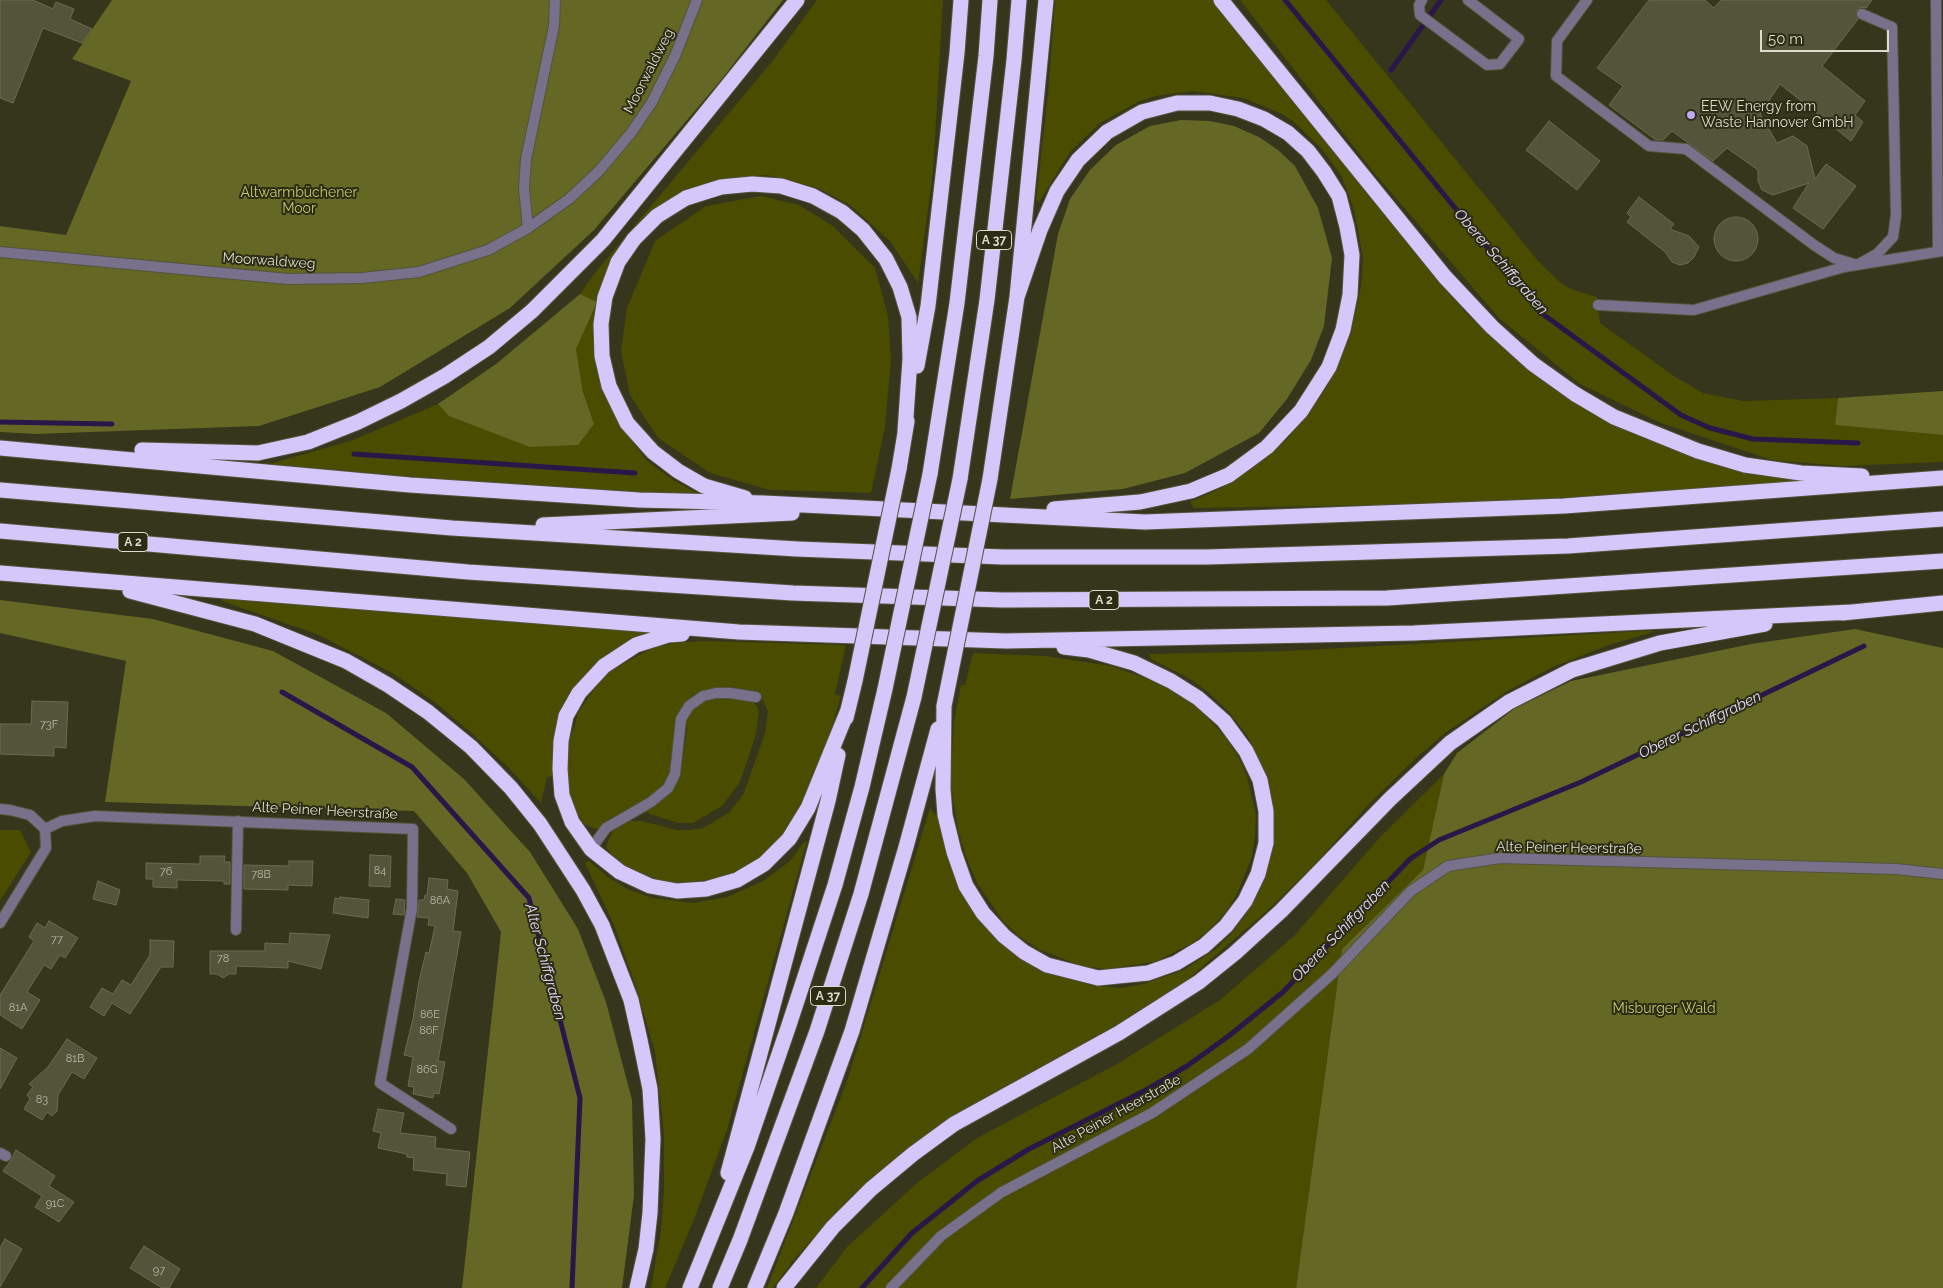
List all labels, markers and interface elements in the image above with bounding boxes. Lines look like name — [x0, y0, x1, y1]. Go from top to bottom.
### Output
scale bar — [1763, 20, 1892, 52]
street label: Moorwaldweg — [620, 26, 678, 116]
text: 50 m — [1768, 30, 1803, 48]
place label: EEW Energy from Waste Hannover GmbH — [1701, 99, 1854, 132]
marker: EEW Energy from Waste Hannover GmbH — [1685, 109, 1697, 121]
park label: Altwarmbüchener Moor — [241, 185, 357, 218]
water label: Oberer Schiffgraben — [1450, 205, 1552, 319]
road number: A 37 — [976, 230, 1012, 250]
street label: Moorwaldweg — [222, 249, 316, 273]
road number: A 2 — [118, 532, 148, 552]
road number: A 2 — [1089, 590, 1119, 610]
water label: Oberer Schiffgraben — [1636, 687, 1764, 763]
house number: 73F — [40, 718, 58, 732]
street label: Alte Peiner Heerstraße — [252, 799, 398, 823]
street label: Alte Peiner Heerstraße — [1496, 838, 1642, 858]
house number: 84 — [374, 864, 386, 878]
house number: 76 — [160, 865, 172, 879]
house number: 78B — [251, 868, 271, 882]
water label: Oberer Schiffgraben — [1288, 876, 1394, 986]
house number: 86A — [430, 894, 450, 908]
water label: Alter Schiffgraben — [521, 902, 569, 1022]
house number: 77 — [51, 933, 63, 947]
house number: 78 — [217, 952, 229, 966]
road number: A 37 — [810, 986, 846, 1006]
house number: 81A — [9, 1001, 27, 1015]
park label: Misburger Wald — [1612, 1001, 1716, 1017]
house number: 86E — [420, 1008, 440, 1022]
house number: 86F — [419, 1024, 439, 1038]
house number: 81B — [66, 1052, 84, 1066]
house number: 86G — [416, 1063, 438, 1077]
street label: Alte Peiner Heerstraße — [1048, 1071, 1184, 1157]
house number: 83 — [36, 1093, 48, 1107]
house number: 91C — [46, 1197, 64, 1211]
house number: 97 — [153, 1264, 165, 1278]

